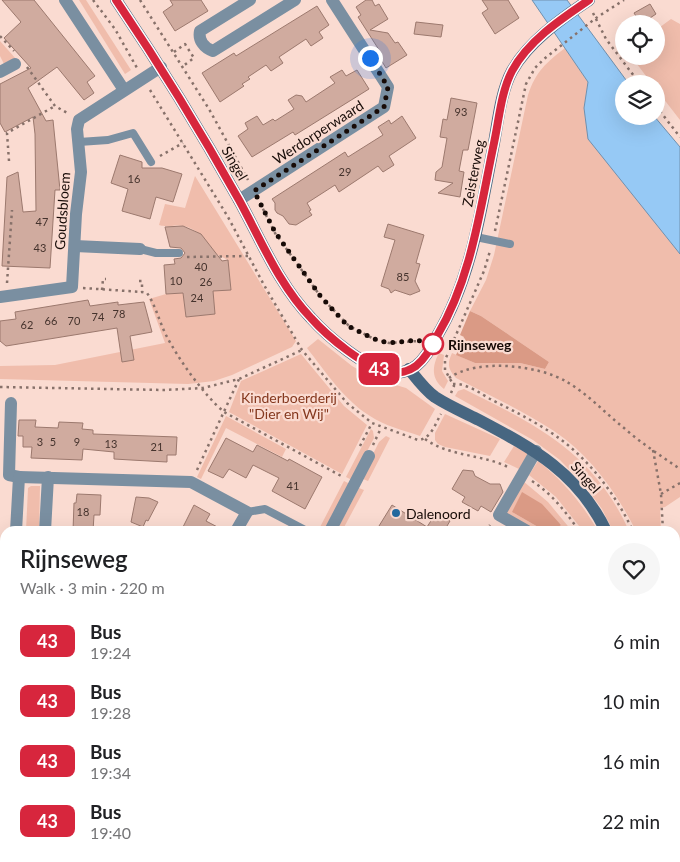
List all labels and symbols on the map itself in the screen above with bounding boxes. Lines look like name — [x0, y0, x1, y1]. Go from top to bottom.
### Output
your location — [358, 46, 383, 71]
street label: Werdorperwaard — [269, 96, 367, 168]
house number: 93 — [455, 105, 467, 118]
street label: Zeisterweg — [458, 138, 488, 208]
street label: Singel — [218, 143, 252, 183]
house number: 29 — [339, 165, 351, 178]
street label: Goudsbloem — [51, 172, 73, 250]
house number: 16 — [128, 172, 140, 185]
house number: 47 — [36, 215, 48, 228]
house number: 43 — [34, 241, 46, 254]
house number: 40 — [195, 260, 208, 273]
house number: 85 — [397, 270, 409, 283]
house number: 10 — [170, 274, 183, 287]
house number: 26 — [200, 275, 212, 288]
house number: 24 — [191, 291, 204, 304]
house number: 78 — [113, 307, 125, 320]
house number: 74 — [92, 310, 105, 323]
house number: 66 — [45, 314, 57, 327]
house number: 70 — [68, 314, 81, 327]
house number: 62 — [21, 318, 33, 331]
marker: Rijnseweg — [422, 333, 444, 355]
place label: Rijnseweg — [448, 336, 512, 353]
line badge: 43 — [356, 353, 402, 385]
park label: Kinderboerderij "Dier en Wij" — [241, 389, 337, 422]
house number: 3 — [37, 435, 43, 448]
house number: 5 — [50, 435, 56, 448]
house number: 9 — [74, 435, 80, 448]
house number: 13 — [105, 437, 117, 450]
house number: 21 — [151, 440, 163, 453]
street label: Singel — [568, 458, 604, 496]
house number: 41 — [287, 479, 299, 492]
house number: 18 — [77, 505, 89, 518]
place label: Dalenoord — [406, 505, 470, 522]
marker: Dalenoord — [390, 507, 402, 519]

